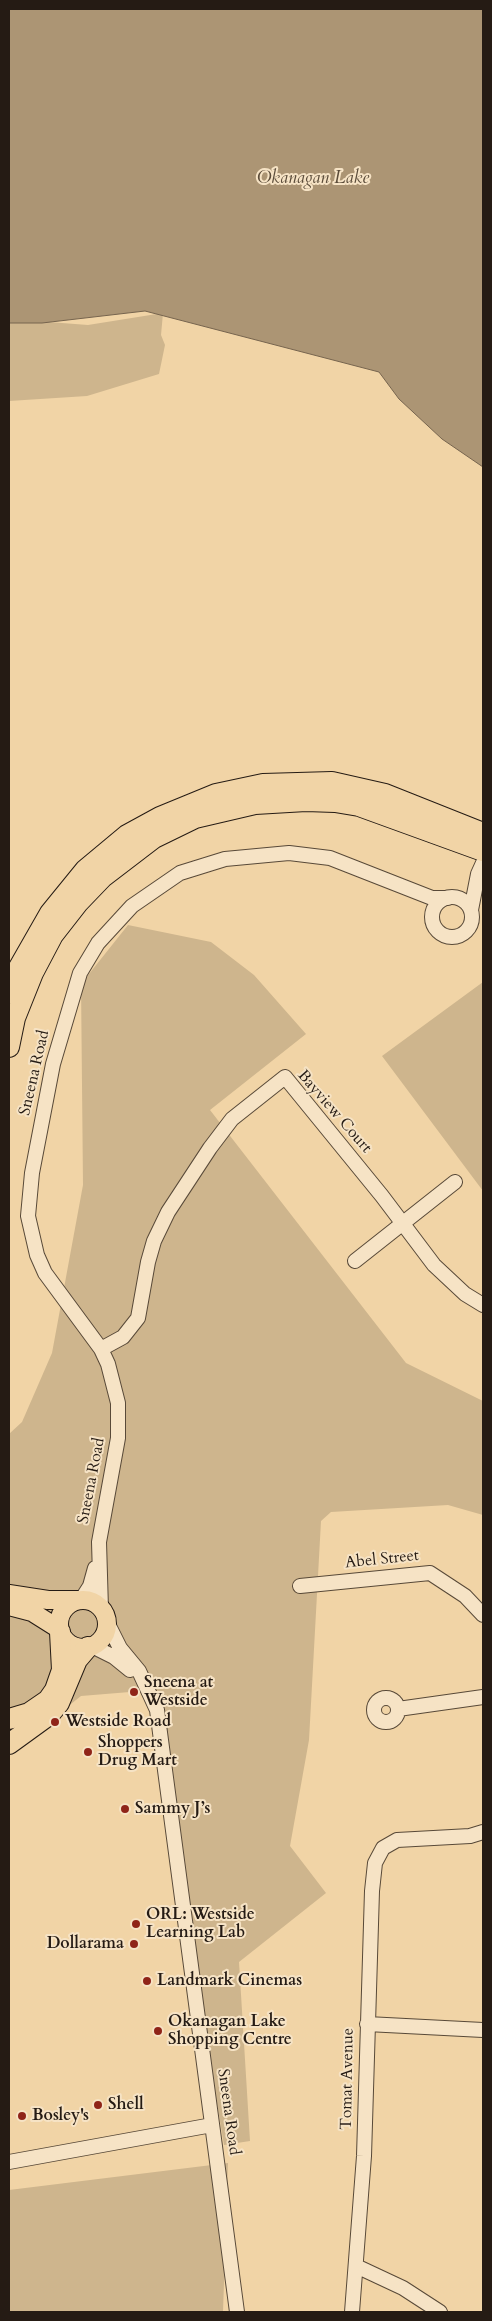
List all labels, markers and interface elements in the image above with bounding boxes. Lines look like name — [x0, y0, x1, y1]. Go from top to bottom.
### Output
water label: Okanagan Lake — [257, 168, 369, 190]
street label: Sneena Road — [16, 1028, 54, 1118]
street label: Bayview Court — [293, 1067, 375, 1157]
street label: Sneena Road — [74, 1436, 110, 1526]
street label: Abel Street — [344, 1547, 420, 1573]
place label: Sneena at Westside — [144, 1673, 213, 1711]
marker: Sneena at Westside — [128, 1686, 140, 1698]
place label: Westside Road — [65, 1712, 171, 1732]
marker: Westside Road — [49, 1716, 61, 1728]
place label: Shoppers Drug Mart — [98, 1733, 177, 1771]
marker: Shoppers Drug Mart — [82, 1746, 94, 1758]
place label: Sammy J’s — [135, 1799, 210, 1819]
marker: Sammy J’s — [119, 1803, 131, 1815]
place label: ORL: Westside Learning Lab — [146, 1905, 255, 1943]
marker: ORL: Westside Learning Lab — [130, 1918, 142, 1930]
place label: Dollarama — [47, 1934, 124, 1954]
marker: Dollarama — [128, 1938, 140, 1950]
place label: Landmark Cinemas — [157, 1971, 302, 1991]
marker: Landmark Cinemas — [141, 1975, 153, 1987]
place label: Okanagan Lake Shopping Centre — [168, 2012, 292, 2050]
marker: Okanagan Lake Shopping Centre — [152, 2025, 164, 2037]
street label: Tomat Avenue — [338, 2028, 358, 2130]
street label: Sneena Road — [212, 2068, 244, 2156]
place label: Shell — [108, 2095, 144, 2115]
marker: Shell — [92, 2099, 104, 2111]
place label: Bosley's — [32, 2106, 89, 2126]
marker: Bosley's — [16, 2110, 28, 2122]

